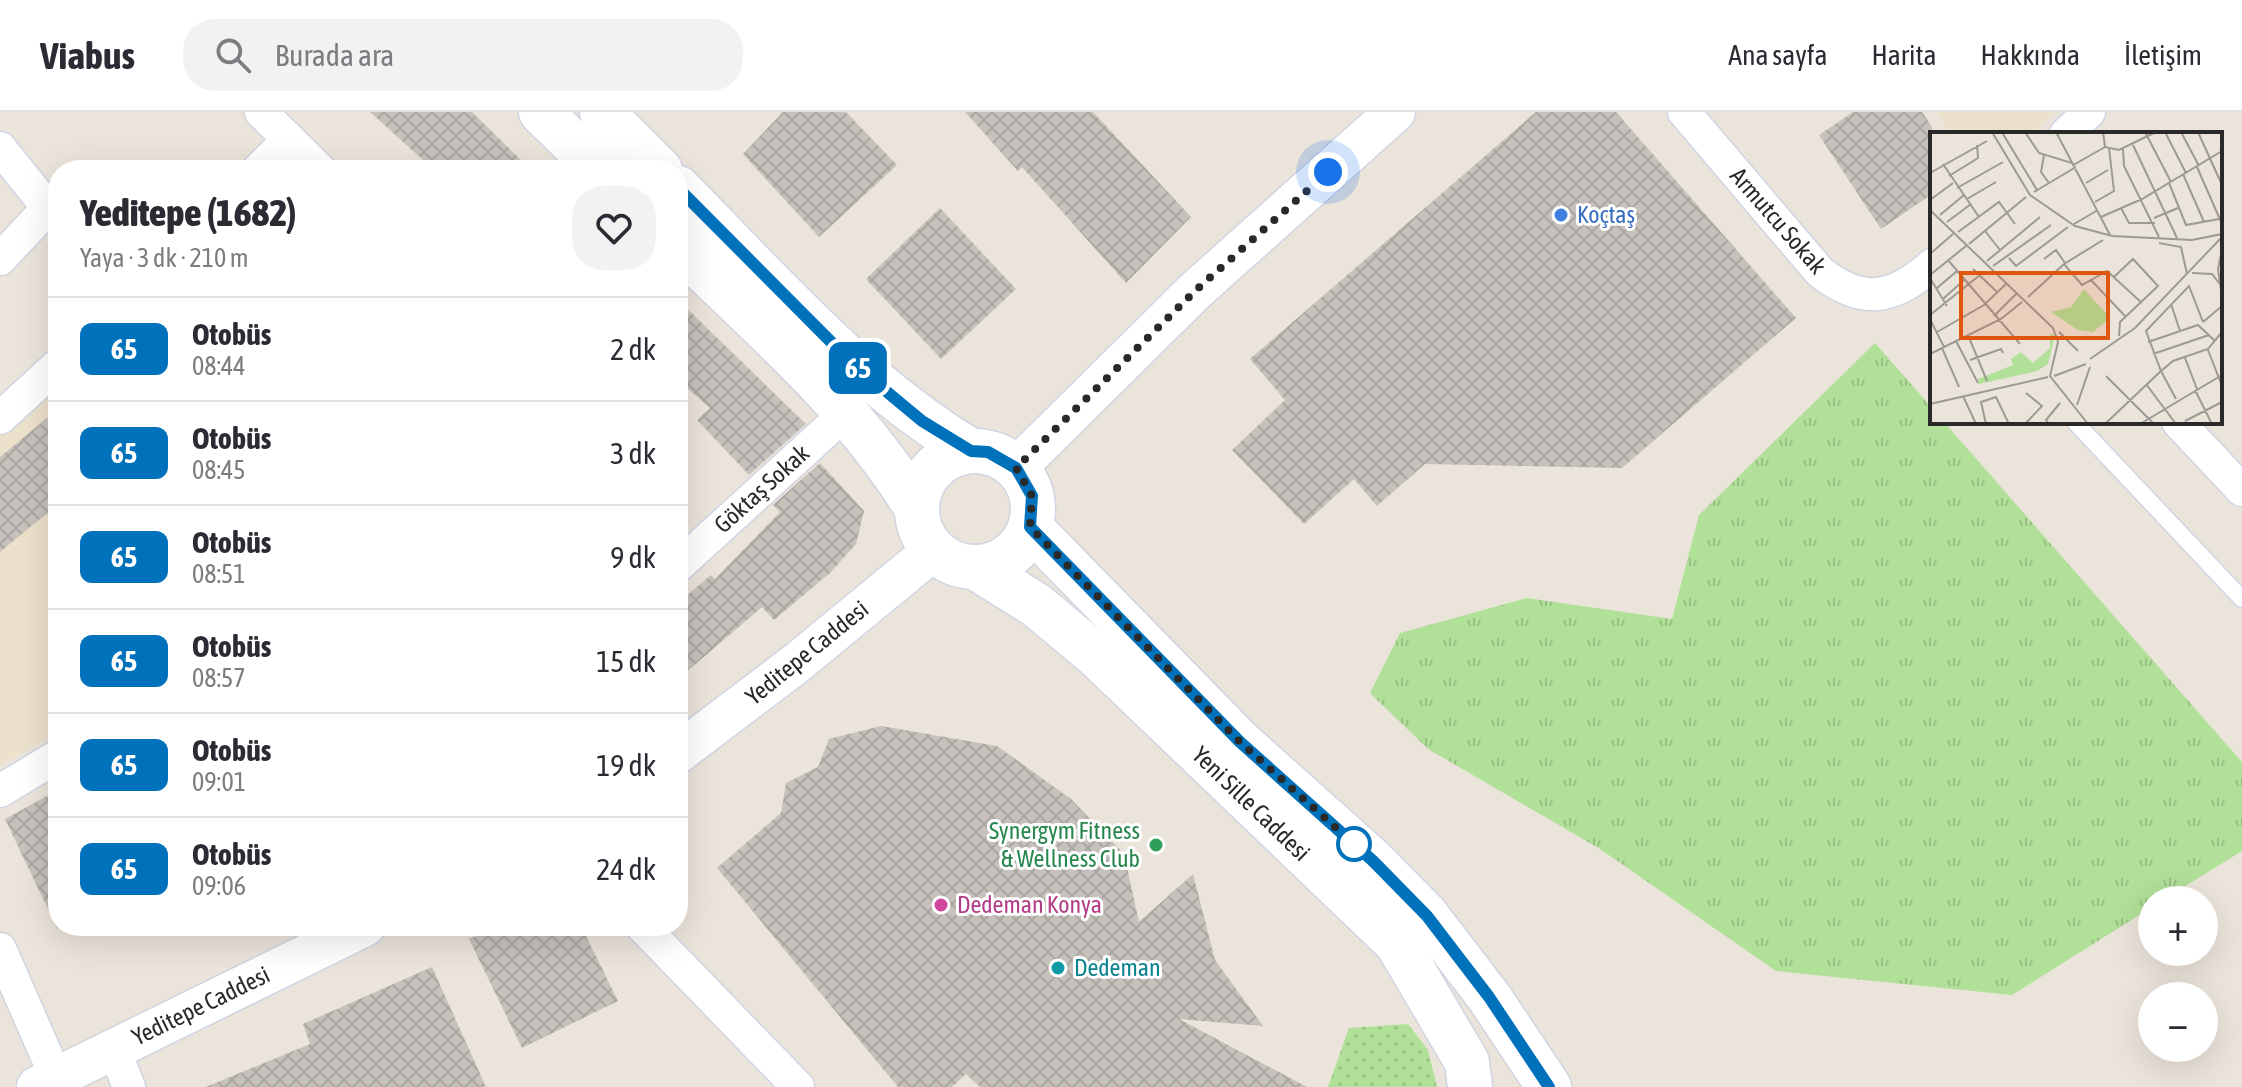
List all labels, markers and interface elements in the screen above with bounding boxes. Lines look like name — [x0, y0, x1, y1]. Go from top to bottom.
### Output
search box — [183, 19, 743, 91]
icon: search — [211, 33, 255, 77]
text: Viabus — [40, 34, 135, 77]
text: Burada ara — [275, 38, 394, 72]
text: Ana sayfa — [1728, 39, 1828, 71]
text: Harita — [1872, 39, 1937, 71]
text: Hakkında — [1981, 39, 2080, 71]
text: İletişim — [2124, 39, 2202, 71]
inset map — [1930, 132, 2222, 424]
your location — [1308, 152, 1348, 192]
street label: Armutcu Sokak — [1725, 162, 1832, 280]
button: heart — [572, 186, 656, 270]
text: Yeditepe (1682) — [80, 191, 296, 234]
place label: Koçtaş — [1577, 201, 1635, 228]
marker: Koçtaş — [1552, 206, 1570, 224]
text: Yaya · 3 dk · 210 m — [80, 243, 249, 273]
text: Otobüs — [192, 317, 271, 351]
text: 2 dk — [610, 332, 656, 366]
text: 65 — [111, 333, 137, 365]
line badge: 65 — [822, 342, 894, 394]
text: 08:44 — [192, 351, 246, 381]
text: 65 — [845, 352, 871, 384]
text: Otobüs — [192, 421, 271, 455]
text: 3 dk — [610, 436, 656, 470]
text: 65 — [111, 437, 137, 469]
street label: Göktaş Sokak — [709, 439, 815, 538]
text: 08:45 — [192, 455, 246, 485]
text: Otobüs — [192, 525, 271, 559]
text: 9 dk — [610, 540, 656, 574]
text: 65 — [111, 541, 137, 573]
text: 08:51 — [192, 559, 246, 589]
street label: Yeditepe Caddesi — [740, 595, 873, 710]
text: Otobüs — [192, 629, 271, 663]
text: 15 dk — [596, 644, 656, 678]
text: 65 — [111, 645, 137, 677]
text: 08:57 — [192, 663, 246, 693]
text: Otobüs — [192, 733, 271, 767]
street label: Yeni Sille Caddesi — [1187, 741, 1316, 866]
text: 19 dk — [596, 748, 656, 782]
text: 65 — [111, 749, 137, 781]
text: 09:01 — [192, 767, 246, 797]
place label: Synergym Fitness & Wellness Club — [989, 817, 1140, 872]
unlabelled marker — [1337, 827, 1371, 861]
marker: Synergym Fitness & Wellness Club — [1147, 836, 1165, 854]
text: Otobüs — [192, 837, 271, 871]
text: 24 dk — [596, 852, 656, 886]
text: 65 — [111, 853, 137, 885]
text: 09:06 — [192, 871, 246, 901]
map controls — [2138, 886, 2218, 1062]
button: + — [2138, 886, 2218, 966]
place label: Dedeman Konya — [957, 891, 1102, 918]
marker: Dedeman Konya — [932, 896, 950, 914]
place label: Dedeman — [1074, 954, 1161, 981]
marker: Dedeman — [1049, 959, 1067, 977]
street label: Yeditepe Caddesi — [128, 961, 274, 1050]
button: − — [2138, 982, 2218, 1062]

